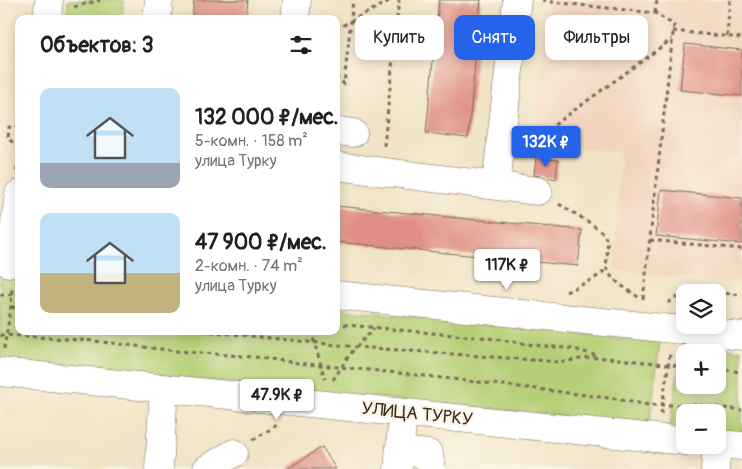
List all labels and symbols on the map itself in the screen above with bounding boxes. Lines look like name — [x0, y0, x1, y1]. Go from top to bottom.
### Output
pin: 132K ₽ — [505, 126, 587, 168]
pin: 117K ₽ — [466, 248, 548, 291]
pin: 47.9K ₽ — [231, 378, 323, 421]
street label: УЛИЦА ТУРКУ — [360, 397, 474, 431]

